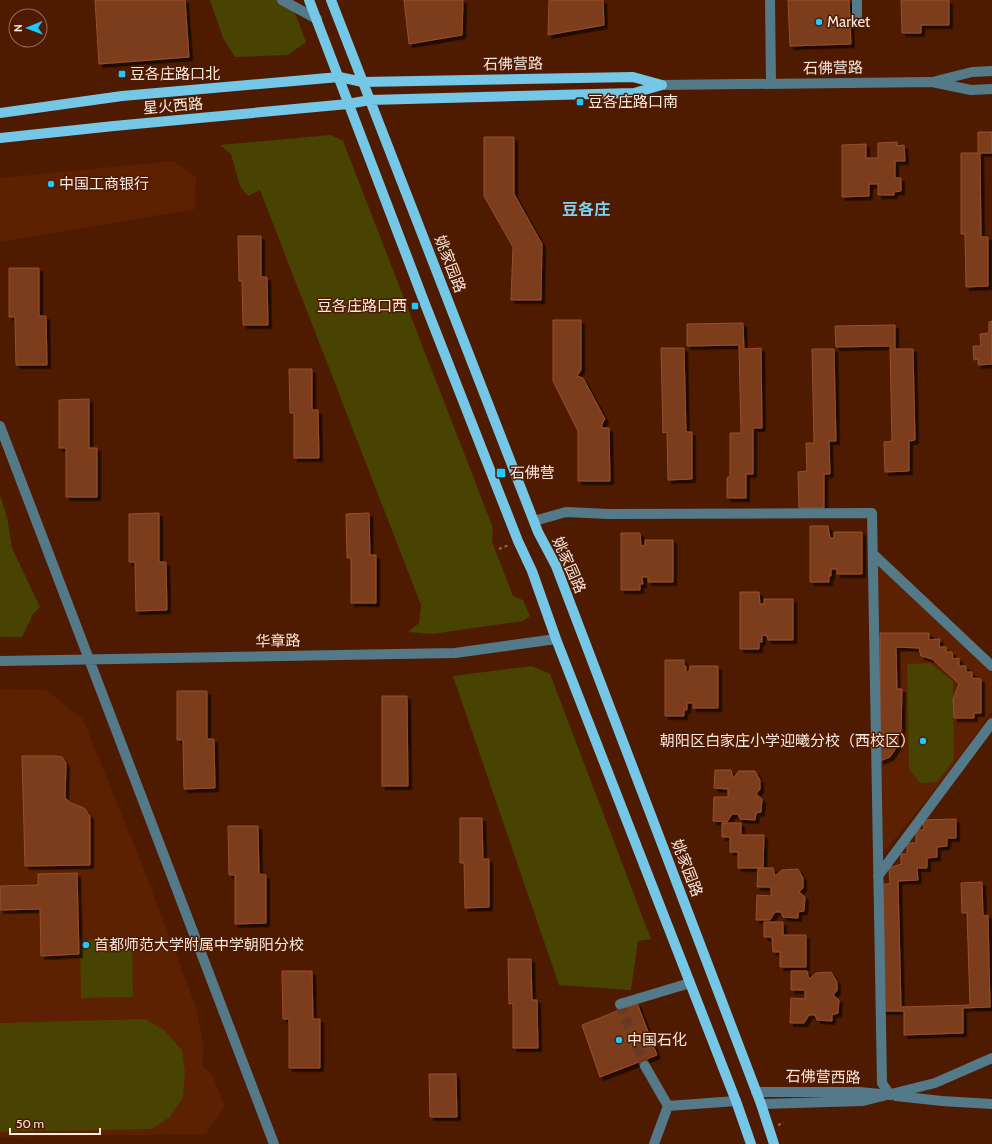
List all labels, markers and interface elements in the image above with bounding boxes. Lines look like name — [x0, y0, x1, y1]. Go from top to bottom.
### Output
north arrow — [8, 8, 48, 48]
place label: Market — [827, 13, 870, 31]
marker: Market — [814, 17, 824, 27]
text: N — [11, 24, 25, 32]
street label: 石佛营路 — [483, 54, 543, 74]
street label: 石佛营路 — [803, 58, 863, 78]
place label: 豆各庄路口北 — [130, 65, 220, 83]
marker: 豆各庄路口北 — [117, 69, 127, 79]
place label: 豆各庄路口南 — [588, 93, 678, 111]
street label: 星火西路 — [142, 94, 204, 118]
marker: 豆各庄路口南 — [575, 97, 585, 107]
place label: 中国工商银行 — [59, 175, 149, 193]
marker: 中国工商银行 — [46, 179, 56, 189]
district label: 豆各庄 — [562, 200, 610, 219]
street label: 姚家园路 — [431, 233, 469, 295]
place label: 豆各庄路口西 — [317, 297, 407, 315]
marker: 豆各庄路口西 — [410, 301, 420, 311]
place label: 石佛营 — [510, 464, 555, 482]
marker: 石佛营 — [495, 467, 507, 479]
street label: 姚家园路 — [549, 534, 589, 596]
street label: 华章路 — [255, 632, 301, 650]
place label: 朝阳区白家庄小学迎曦分校（西校区） — [660, 732, 915, 750]
marker: 朝阳区白家庄小学迎曦分校（西校区） — [918, 736, 928, 746]
street label: 姚家园路 — [668, 837, 706, 899]
place label: 首都师范大学附属中学朝阳分校 — [94, 936, 304, 954]
marker: 首都师范大学附属中学朝阳分校 — [81, 940, 91, 950]
place label: 中国石化 — [627, 1031, 687, 1049]
marker: 中国石化 — [614, 1035, 624, 1045]
street label: 石佛营西路 — [785, 1067, 861, 1087]
scale bar — [10, 1110, 100, 1136]
text: 50 m — [16, 1116, 44, 1131]

